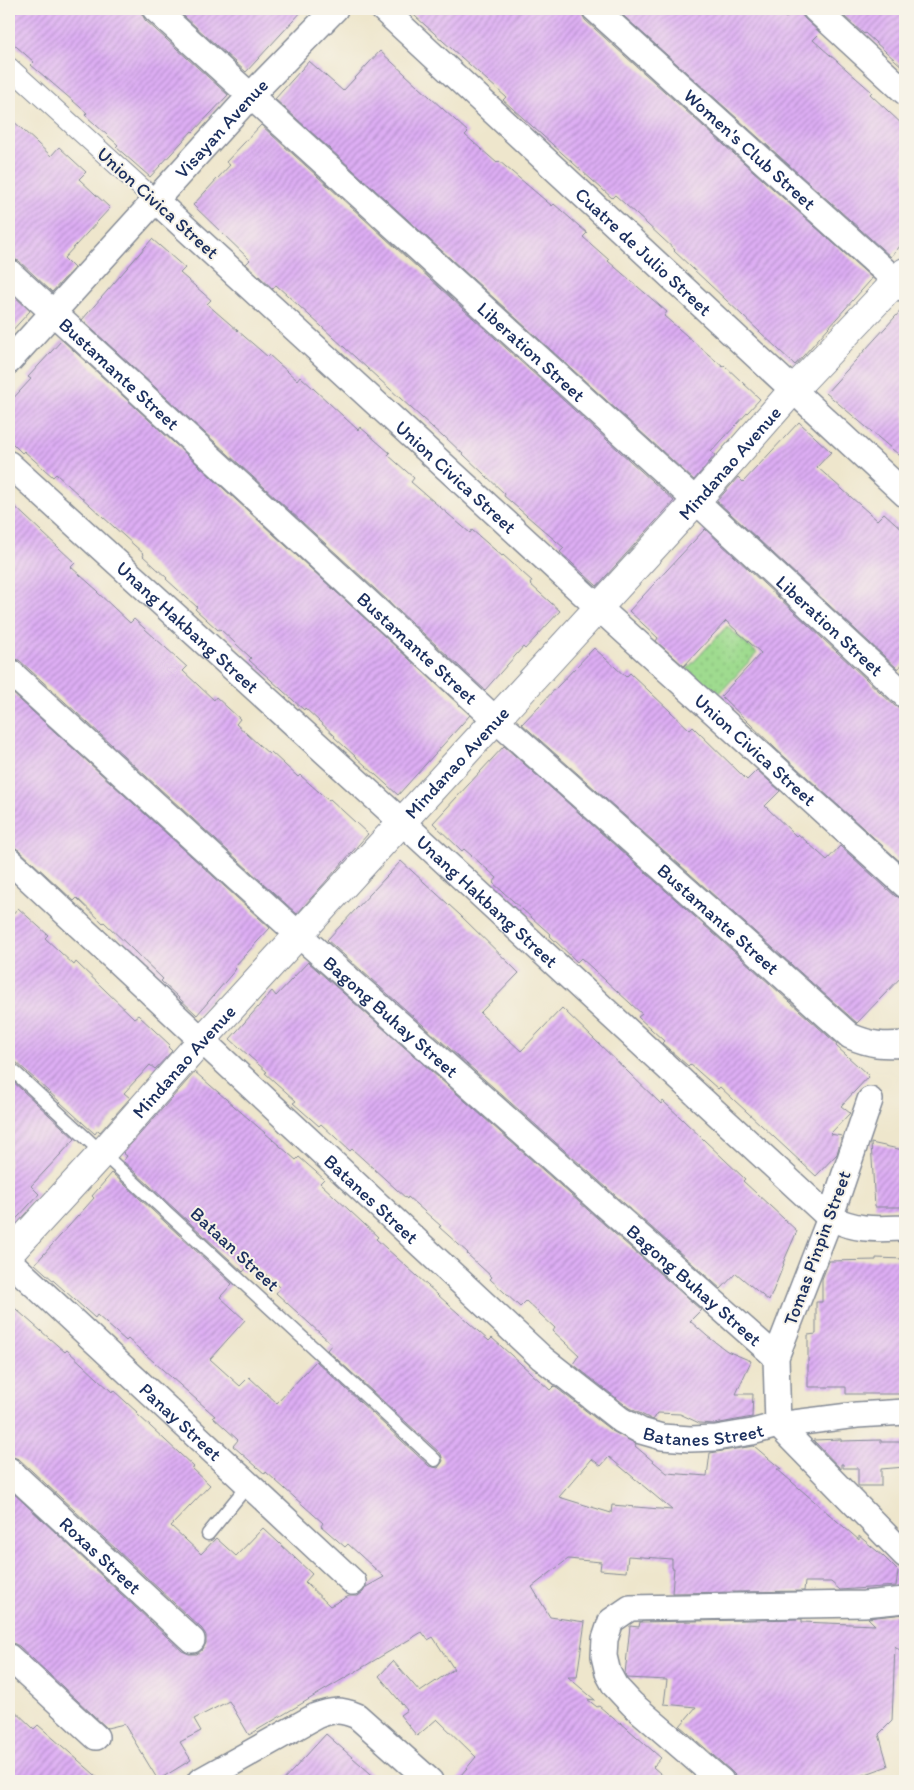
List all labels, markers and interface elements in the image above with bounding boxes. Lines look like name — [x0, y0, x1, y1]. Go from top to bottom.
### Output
street label: Visayan Avenue — [170, 73, 273, 183]
street label: Women's Club Street — [679, 84, 821, 215]
street label: Union Civica Street — [92, 142, 224, 264]
street label: Cuatre de Julio Street — [571, 182, 717, 320]
street label: Liberation Street — [473, 297, 590, 406]
street label: Bustamante Street — [54, 312, 184, 435]
street label: Mindanao Avenue — [673, 401, 786, 525]
street label: Union Civica Street — [391, 415, 522, 538]
street label: Unang Hakbang Street — [112, 556, 264, 698]
street label: Liberation Street — [772, 570, 888, 681]
street label: Bustamante Street — [352, 587, 482, 709]
street label: Union Civica Street — [690, 689, 821, 811]
street label: Mindanao Avenue — [399, 701, 514, 823]
street label: Unang Hakbang Street — [412, 830, 563, 972]
street label: Bustamante Street — [653, 858, 784, 979]
street label: Bagong Buhay Street — [319, 951, 463, 1082]
street label: Mindanao Avenue — [127, 1000, 240, 1123]
street label: Batanes Street — [319, 1149, 423, 1248]
street label: Tomas Pinpin Street — [778, 1167, 856, 1329]
street label: Bataan Street — [186, 1202, 284, 1296]
street label: Bagong Buhay Street — [622, 1219, 767, 1351]
street label: Panay Street — [135, 1377, 227, 1465]
street label: Batanes Street — [641, 1418, 766, 1451]
street label: Roxas Street — [55, 1511, 146, 1599]

